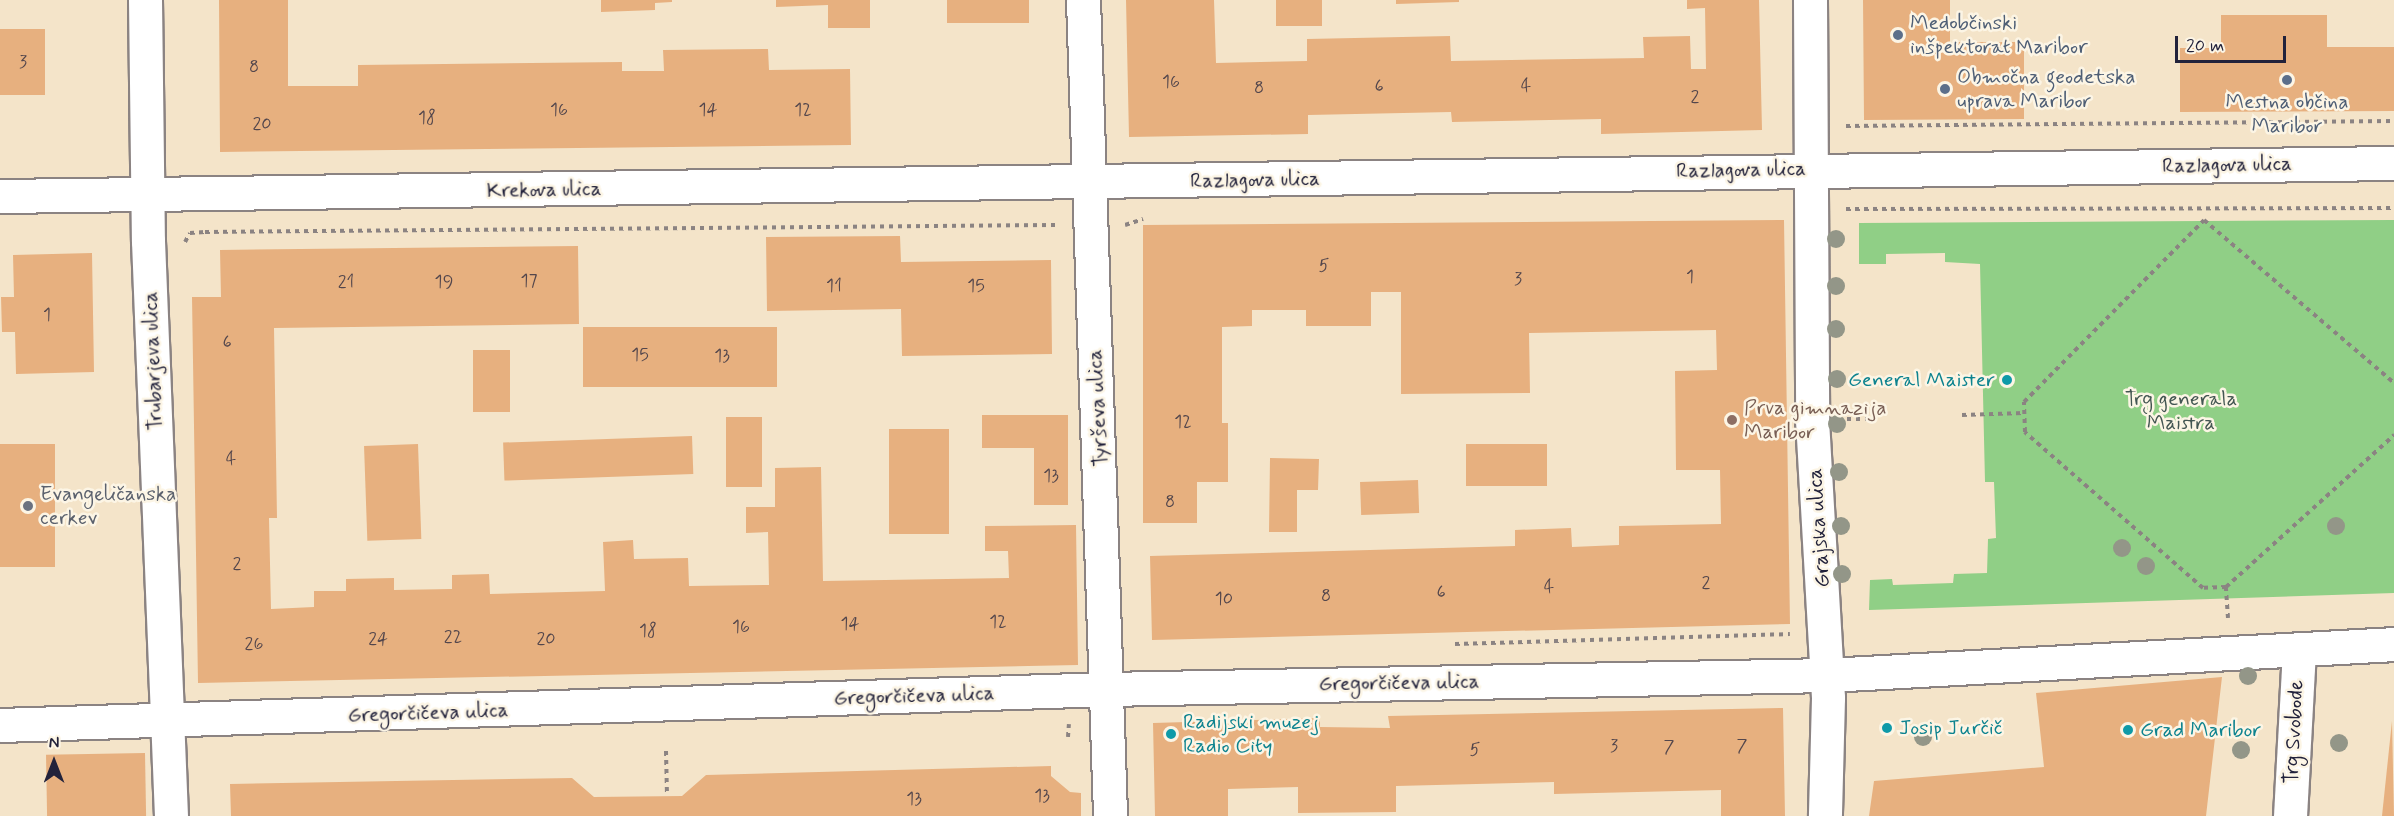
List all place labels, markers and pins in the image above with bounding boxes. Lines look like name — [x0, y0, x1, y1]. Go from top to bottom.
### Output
place label: Medobčinski inšpektorat Maribor — [1910, 10, 2087, 60]
marker: Medobčinski inšpektorat Maribor — [1891, 28, 1905, 42]
place label: Območna geodetska uprava Maribor — [1957, 64, 2135, 114]
marker: Mestna občina Maribor — [2280, 73, 2294, 87]
marker: Območna geodetska uprava Maribor — [1938, 82, 1952, 96]
place label: Mestna občina Maribor — [2225, 89, 2349, 139]
place label: General Maister — [1849, 367, 1995, 393]
marker: General Maister — [2000, 373, 2014, 387]
place label: Prva gimnazija Maribor — [1744, 395, 1885, 445]
marker: Prva gimnazija Maribor — [1725, 413, 1739, 427]
place label: Evangeličanska cerkev — [40, 481, 176, 531]
marker: Evangeličanska cerkev — [21, 499, 35, 513]
place label: Radijski muzej Radio City — [1183, 709, 1312, 759]
place label: Josip Jurčič — [1899, 715, 2000, 741]
place label: Grad Maribor — [2140, 717, 2261, 743]
marker: Josip Jurčič — [1880, 721, 1894, 735]
marker: Grad Maribor — [2121, 723, 2135, 737]
marker: Radijski muzej Radio City — [1164, 727, 1178, 741]

